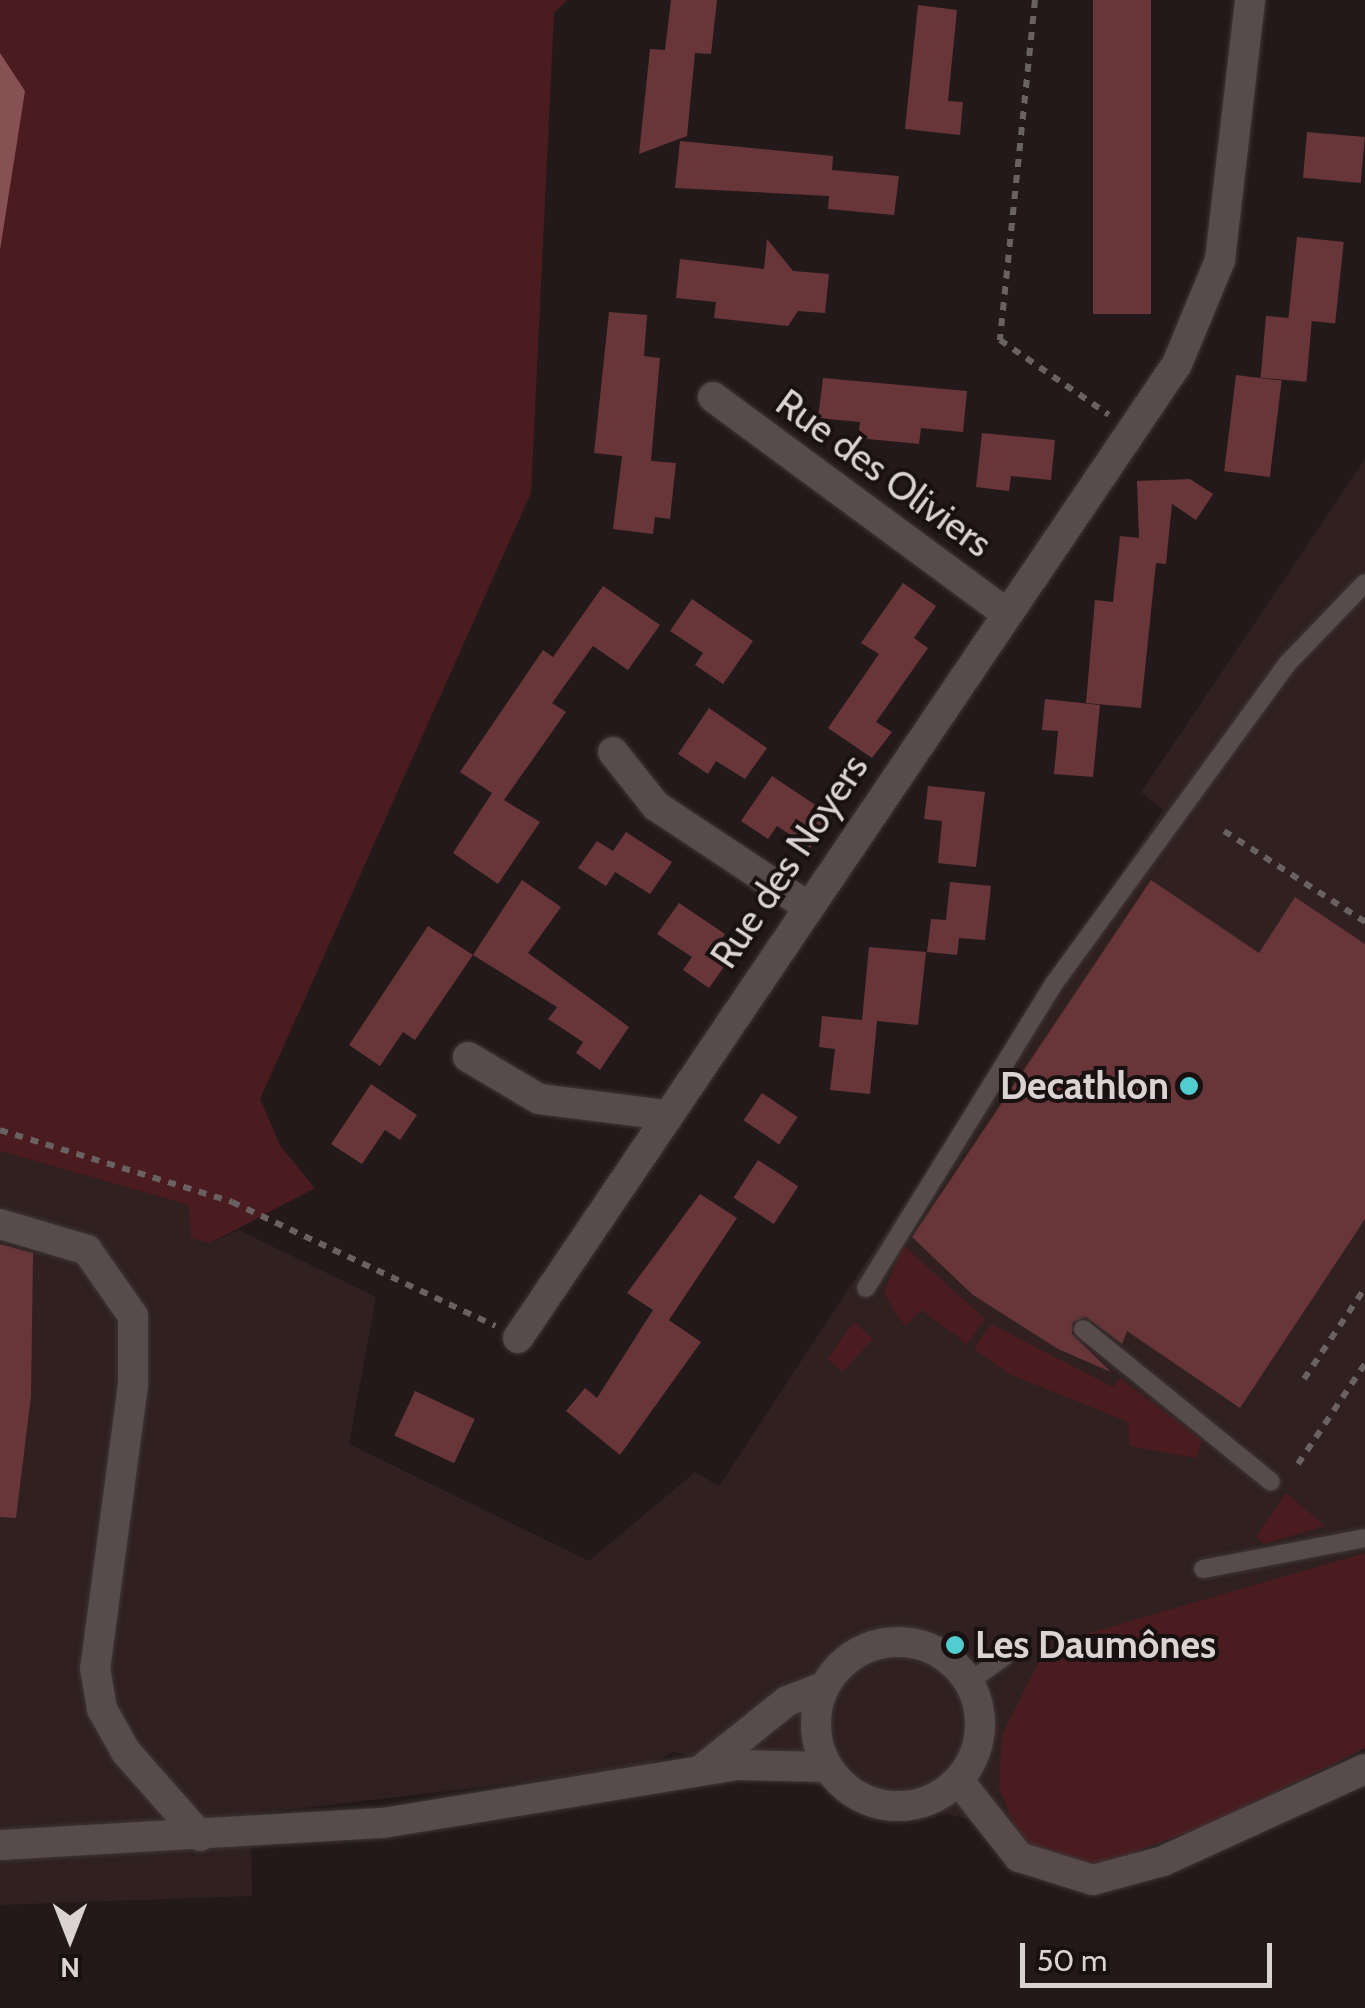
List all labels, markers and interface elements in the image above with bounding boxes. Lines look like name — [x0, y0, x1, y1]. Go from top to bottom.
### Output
street label: Rue des Oliviers — [767, 380, 1001, 566]
street label: Rue des Noyers — [701, 745, 877, 977]
place label: Decathlon — [1000, 1063, 1169, 1109]
marker: Decathlon — [1178, 1075, 1200, 1097]
place label: Les Daumônes — [975, 1622, 1216, 1668]
marker: Les Daumônes — [944, 1634, 966, 1656]
north arrow — [20, 1888, 120, 1988]
scale bar — [1025, 1923, 1278, 1985]
text: 50 m — [1037, 1942, 1107, 1979]
text: N — [60, 1951, 80, 1985]

